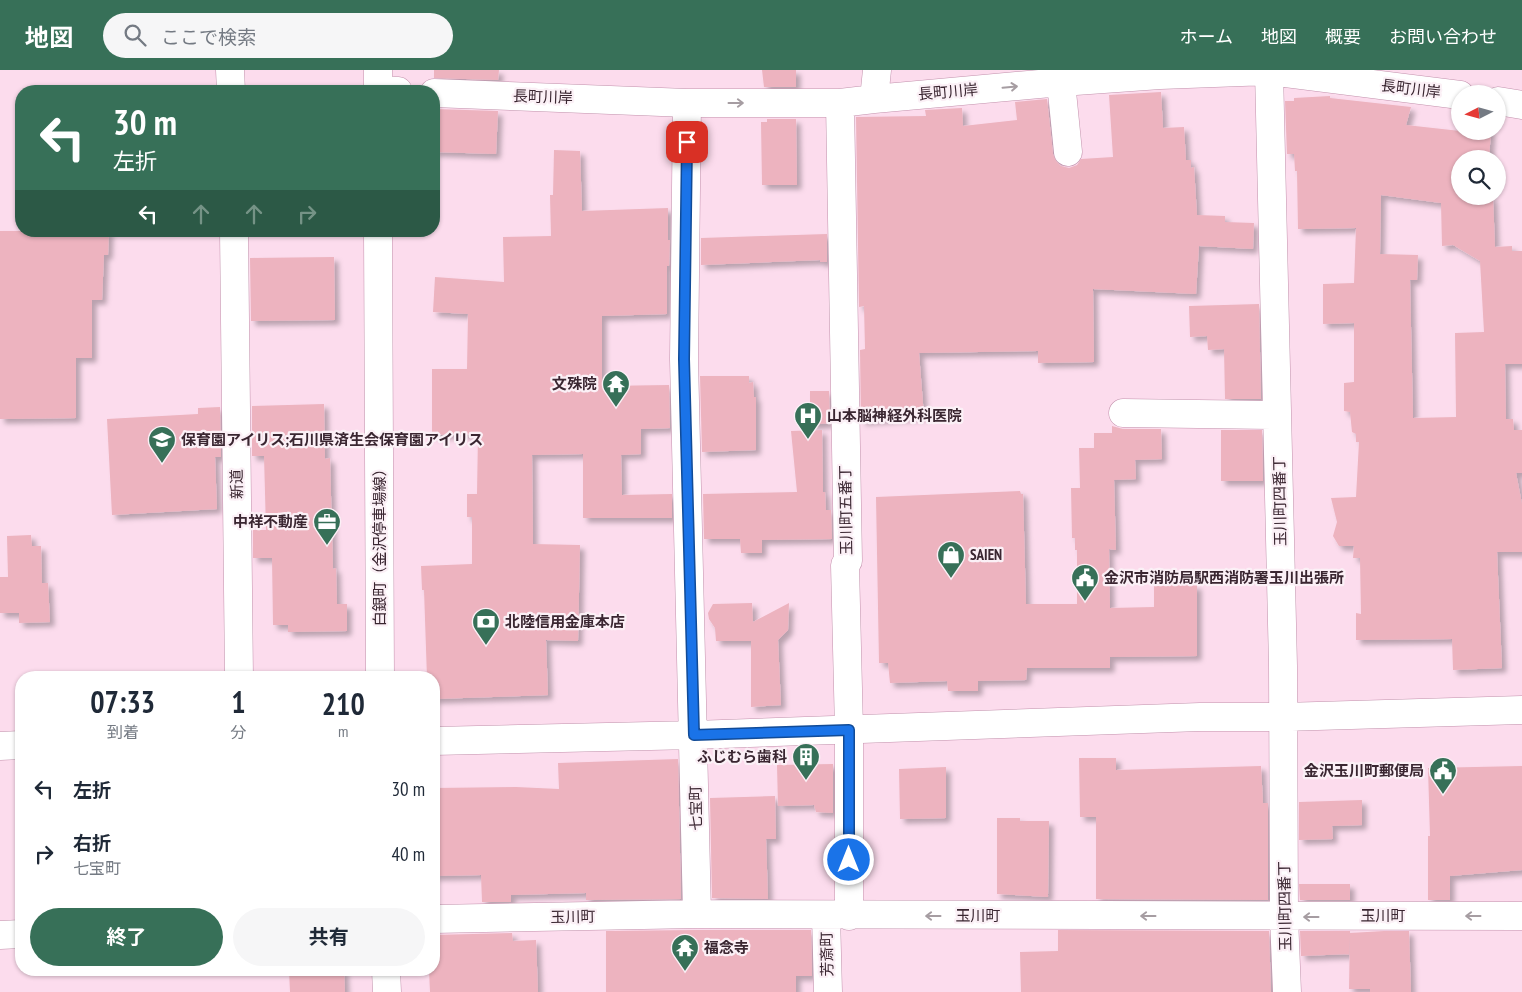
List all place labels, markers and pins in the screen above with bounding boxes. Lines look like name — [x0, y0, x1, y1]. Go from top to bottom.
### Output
pin — [666, 121, 708, 163]
temple icon: 文殊院 — [601, 369, 631, 408]
place label: 文殊院 — [552, 374, 597, 393]
hospital icon: 山本脳神経外科医院 — [793, 401, 823, 440]
place label: 山本脳神経外科医院 — [827, 406, 962, 425]
school or university icon: 保育園アイリス;石川県済生会保育園アイリス — [147, 425, 177, 464]
place label: 保育園アイリス;石川県済生会保育園アイリス — [181, 430, 483, 449]
office icon: 中祥不動産 — [312, 507, 342, 546]
place label: 中祥不動産 — [233, 512, 308, 531]
shop icon: SAIEN — [936, 540, 966, 579]
place label: SAIEN — [970, 545, 1002, 564]
public building icon: 金沢市消防局駅西消防署玉川出張所 — [1070, 563, 1100, 602]
place label: 金沢市消防局駅西消防署玉川出張所 — [1104, 568, 1344, 587]
bank icon: 北陸信用金庫本店 — [471, 607, 501, 646]
place label: 北陸信用金庫本店 — [505, 612, 625, 631]
building icon: ふじむら歯科 — [791, 742, 821, 781]
place label: ふじむら歯科 — [697, 747, 787, 766]
public building icon: 金沢玉川町郵便局 — [1428, 756, 1458, 795]
place label: 金沢玉川町郵便局 — [1304, 761, 1424, 780]
temple icon: 福念寺 — [670, 933, 700, 972]
place label: 福念寺 — [703, 938, 749, 957]

